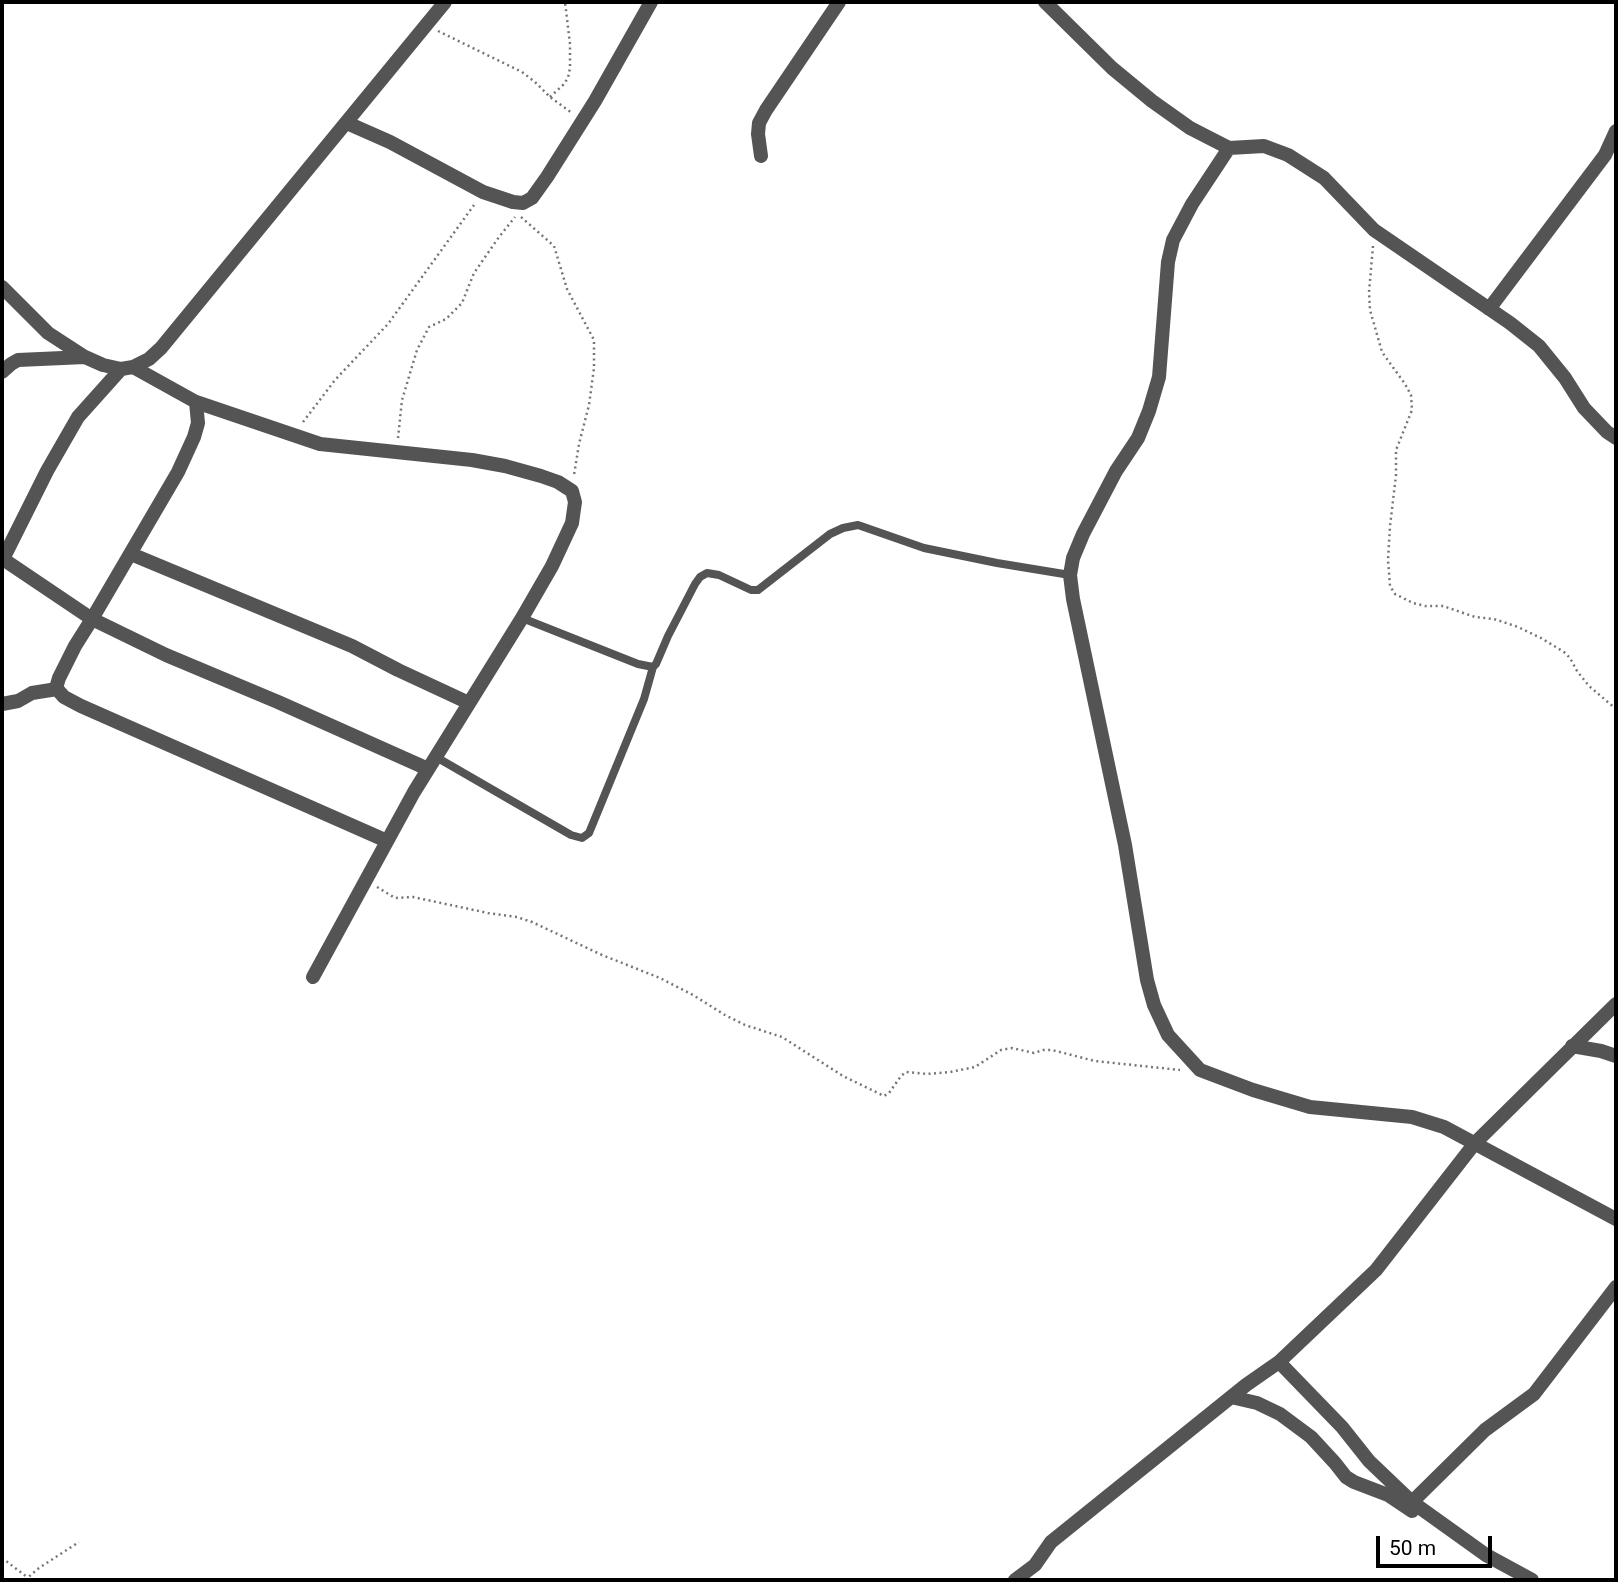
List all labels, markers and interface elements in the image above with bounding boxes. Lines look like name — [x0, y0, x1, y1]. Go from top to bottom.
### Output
scale bar — [1380, 1522, 1496, 1566]
text: 50 m — [1389, 1536, 1436, 1560]

